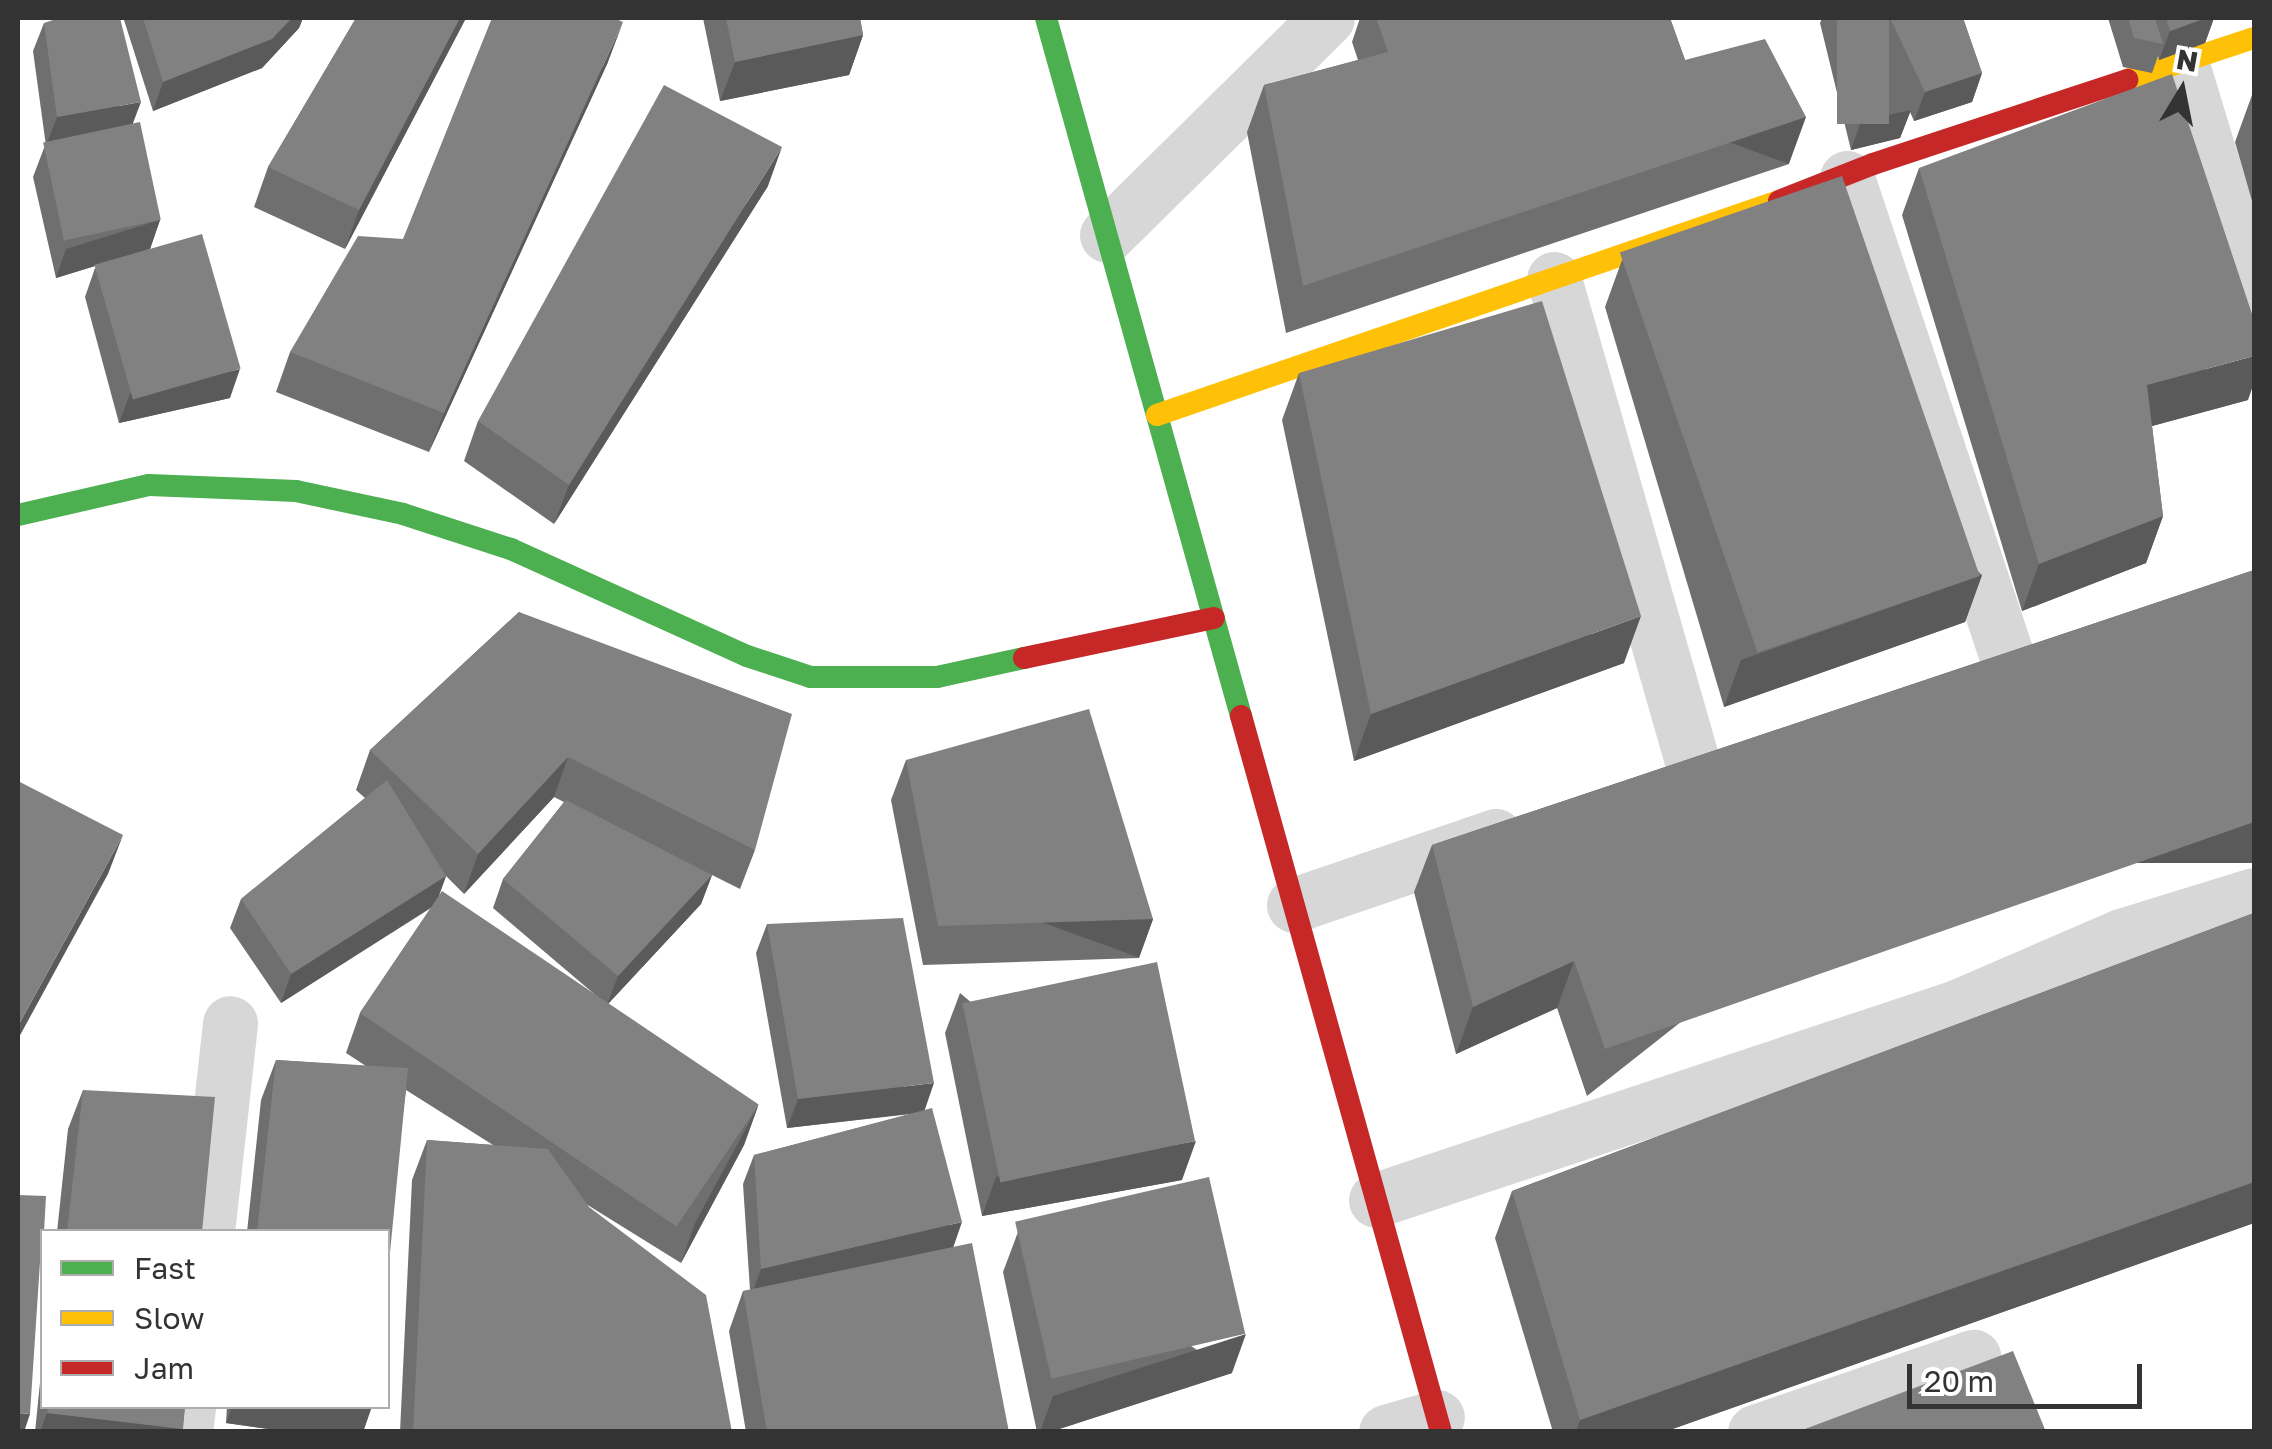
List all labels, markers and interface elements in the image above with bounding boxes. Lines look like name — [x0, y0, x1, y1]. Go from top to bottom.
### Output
north arrow — [2132, 40, 2232, 140]
text: N — [2174, 42, 2201, 78]
legend — [40, 1229, 390, 1409]
text: Fast — [134, 1250, 196, 1286]
text: Slow — [134, 1300, 205, 1336]
scale bar — [1912, 1344, 2147, 1406]
text: Jam — [134, 1350, 194, 1386]
text: 20 m — [1924, 1363, 1994, 1399]

